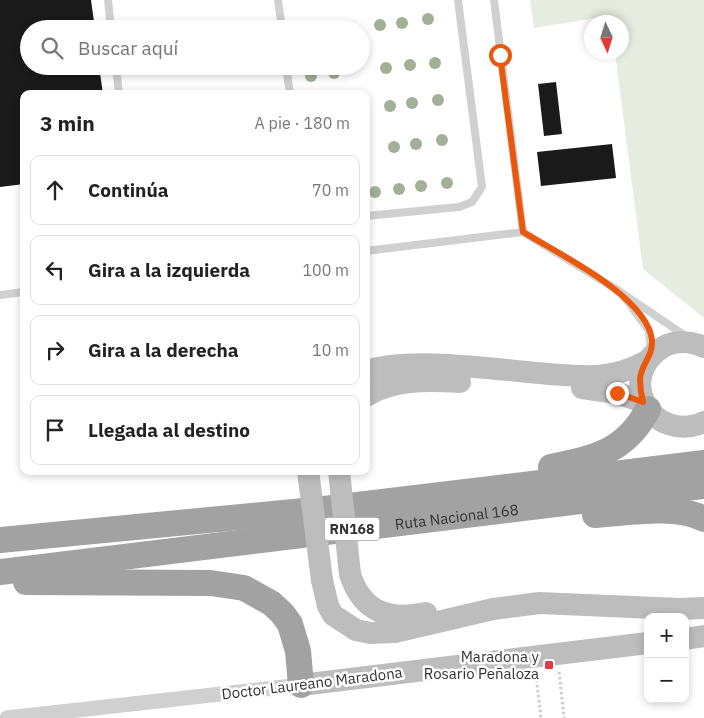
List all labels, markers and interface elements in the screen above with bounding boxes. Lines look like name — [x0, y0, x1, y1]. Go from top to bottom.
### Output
north arrow — [584, 15, 629, 60]
search box — [20, 20, 370, 75]
icon: search — [38, 34, 66, 62]
text: Buscar aquí — [78, 36, 178, 60]
route start — [489, 44, 512, 67]
text: 3 min — [40, 109, 95, 137]
text: A pie · 180 m — [255, 113, 350, 133]
icon: ahead — [41, 176, 69, 204]
text: Continúa — [88, 178, 169, 202]
text: 70 m — [312, 180, 349, 200]
icon: left — [41, 256, 69, 284]
text: Gira a la izquierda — [88, 258, 250, 282]
text: 100 m — [302, 260, 349, 280]
icon: right — [41, 336, 69, 364]
text: Gira a la derecha — [88, 338, 239, 362]
text: 10 m — [312, 340, 349, 360]
route end — [606, 382, 629, 405]
icon: arrive — [41, 416, 69, 444]
text: Llegada al destino — [88, 418, 250, 442]
street label: Ruta Nacional 168 — [394, 499, 520, 533]
road number: RN168 — [324, 518, 380, 540]
map controls — [644, 613, 689, 703]
button: + — [644, 613, 689, 658]
place label: Maradona y Rosario Peñaloza — [424, 647, 540, 683]
button: − — [644, 658, 689, 703]
marker: Maradona y Rosario Peñaloza — [543, 659, 555, 671]
street label: Doctor Laureano Maradona — [220, 662, 404, 704]

